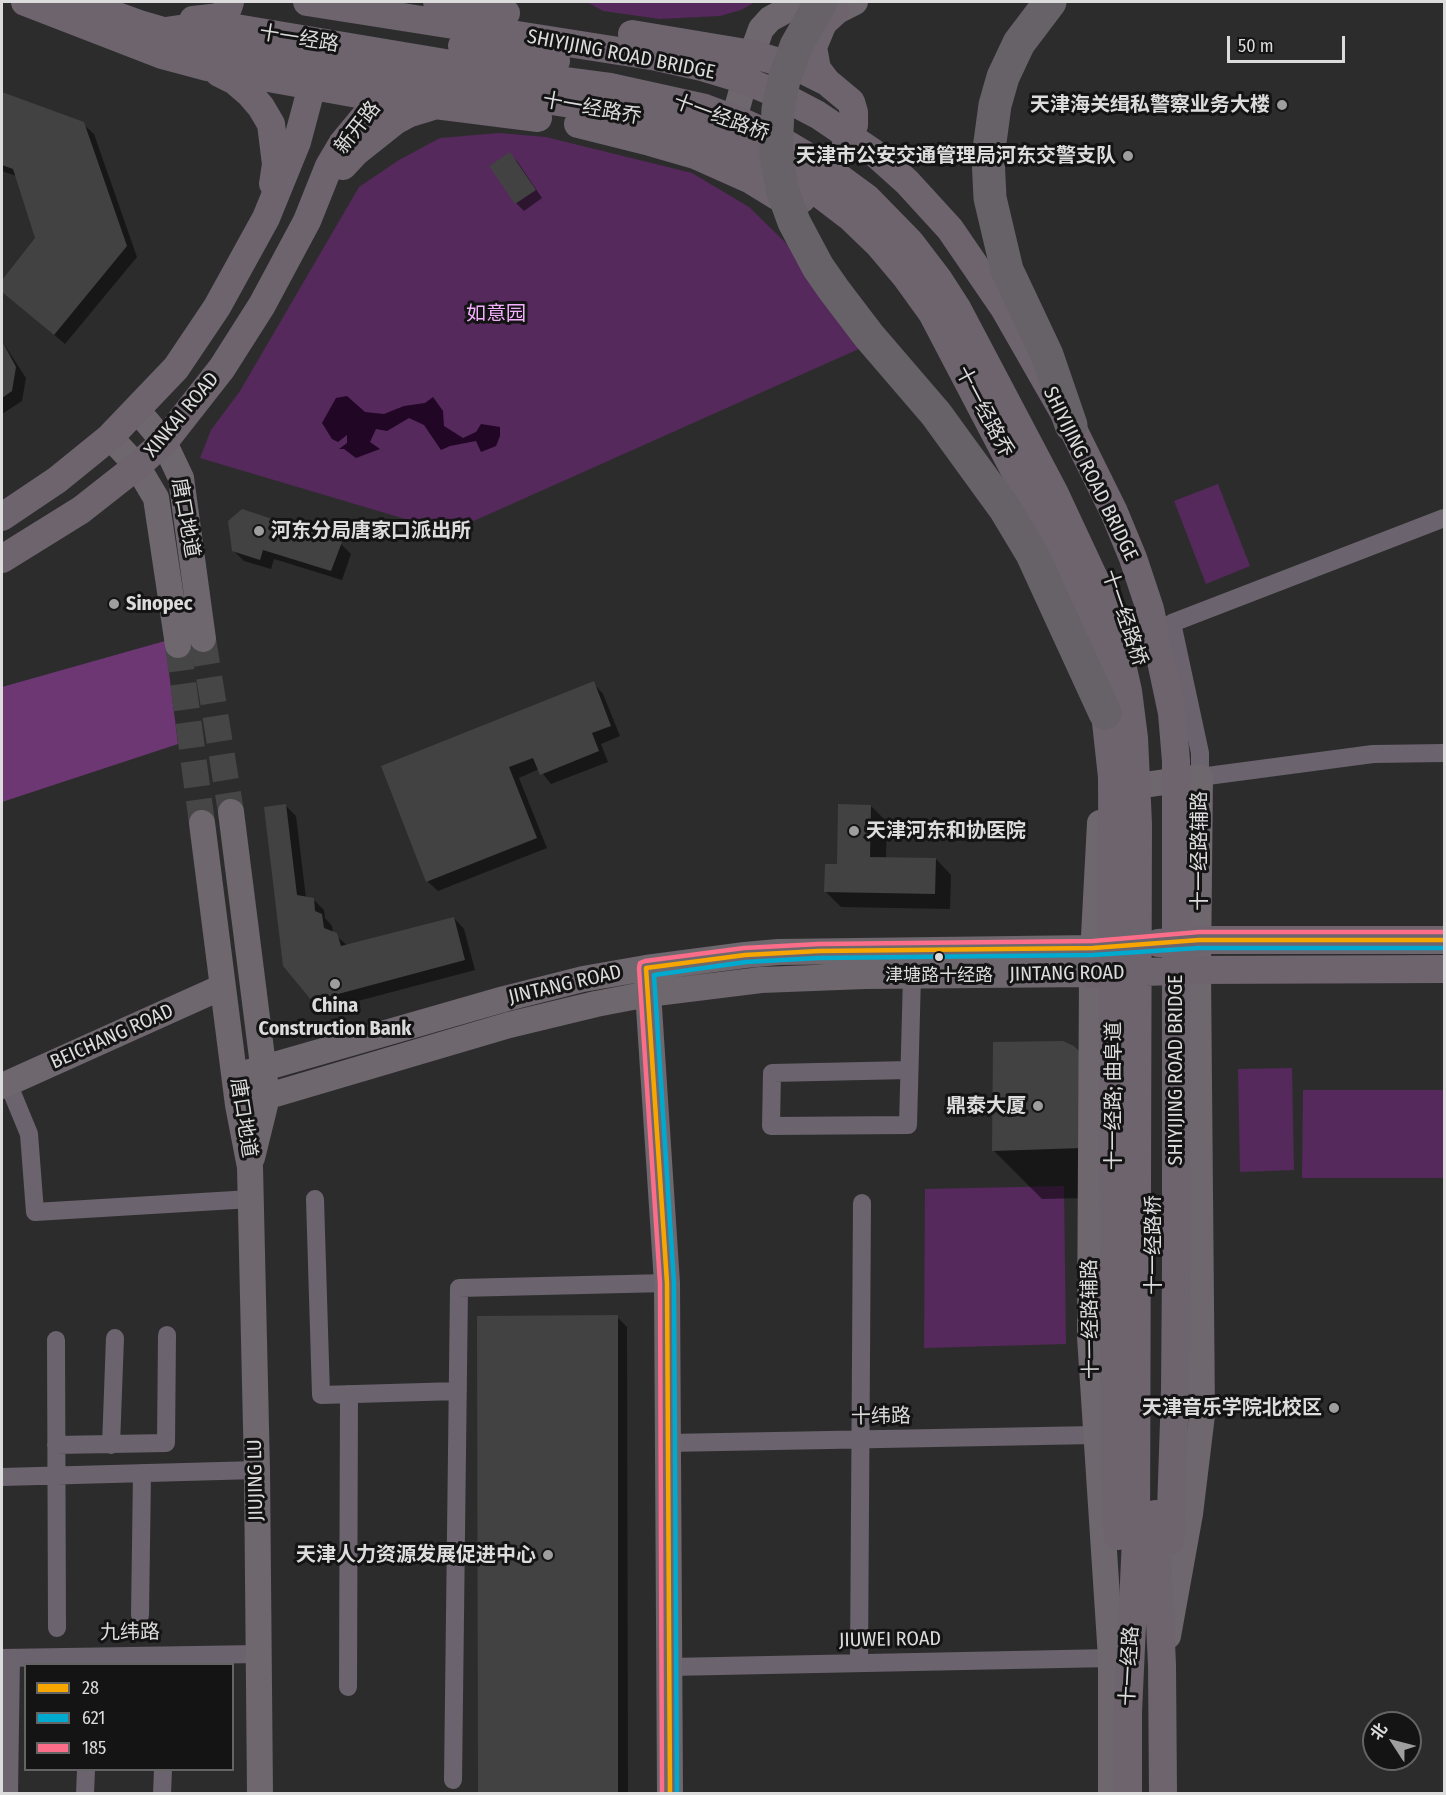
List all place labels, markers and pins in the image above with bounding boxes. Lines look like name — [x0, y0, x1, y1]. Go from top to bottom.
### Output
place label: 天津海关缉私警察业务大楼 — [1030, 93, 1270, 117]
marker: 天津海关缉私警察业务大楼 — [1275, 98, 1289, 112]
place label: 天津市公安交通管理局河东交警支队 — [796, 144, 1116, 168]
marker: 天津市公安交通管理局河东交警支队 — [1121, 149, 1135, 163]
place label: 河东分局唐家口派出所 — [271, 519, 471, 543]
marker: 河东分局唐家口派出所 — [252, 524, 266, 538]
place label: Sinopec — [126, 592, 192, 616]
marker: Sinopec — [107, 597, 121, 611]
place label: 天津河东和协医院 — [866, 819, 1026, 843]
marker: 天津河东和协医院 — [847, 824, 861, 838]
marker: 津塘路十经路 — [933, 951, 945, 963]
place label: 津塘路十经路 — [885, 965, 993, 987]
marker: China Construction Bank — [328, 977, 342, 991]
place label: China Construction Bank — [259, 994, 411, 1041]
place label: 鼎泰大厦 — [946, 1094, 1026, 1118]
marker: 鼎泰大厦 — [1031, 1099, 1045, 1113]
place label: 天津音乐学院北校区 — [1142, 1396, 1322, 1420]
marker: 天津音乐学院北校区 — [1327, 1401, 1341, 1415]
place label: 天津人力资源发展促进中心 — [296, 1543, 536, 1567]
marker: 天津人力资源发展促进中心 — [541, 1548, 555, 1562]

